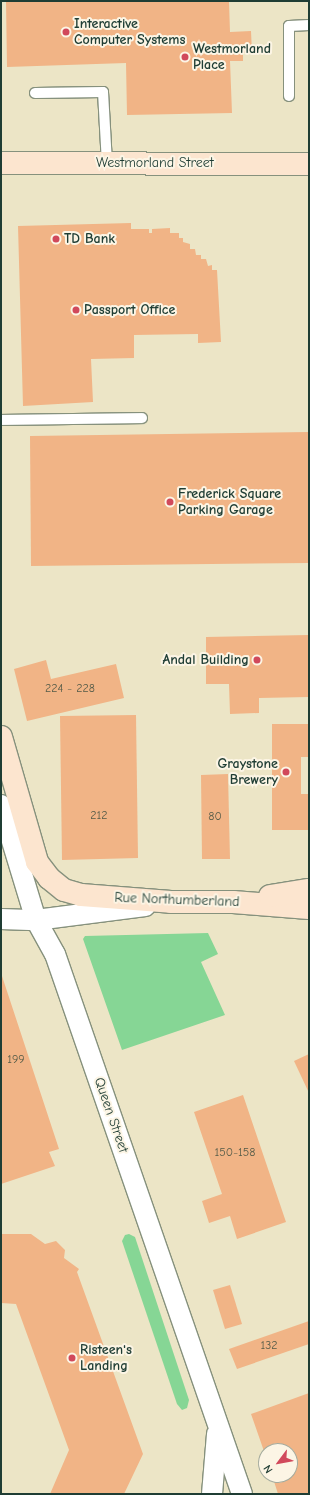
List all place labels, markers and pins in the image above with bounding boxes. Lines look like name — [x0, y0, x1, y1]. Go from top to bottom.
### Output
place label: Interactive Computer Systems — [74, 16, 185, 48]
marker: Interactive Computer Systems — [61, 27, 71, 37]
place label: Westmorland Place — [193, 41, 271, 74]
marker: Westmorland Place — [180, 52, 190, 62]
place label: TD Bank — [64, 231, 115, 247]
marker: TD Bank — [51, 234, 61, 244]
place label: Passport Office — [84, 302, 175, 318]
marker: Passport Office — [71, 305, 81, 315]
place label: Frederick Square Parking Garage — [178, 486, 281, 518]
marker: Frederick Square Parking Garage — [165, 497, 175, 507]
place label: Andal Building — [162, 652, 249, 668]
marker: Andal Building — [252, 655, 262, 665]
place label: Graystone Brewery — [217, 756, 278, 788]
marker: Graystone Brewery — [281, 767, 291, 777]
place label: Risteen's Landing — [80, 1342, 132, 1374]
marker: Risteen's Landing — [67, 1353, 77, 1363]

